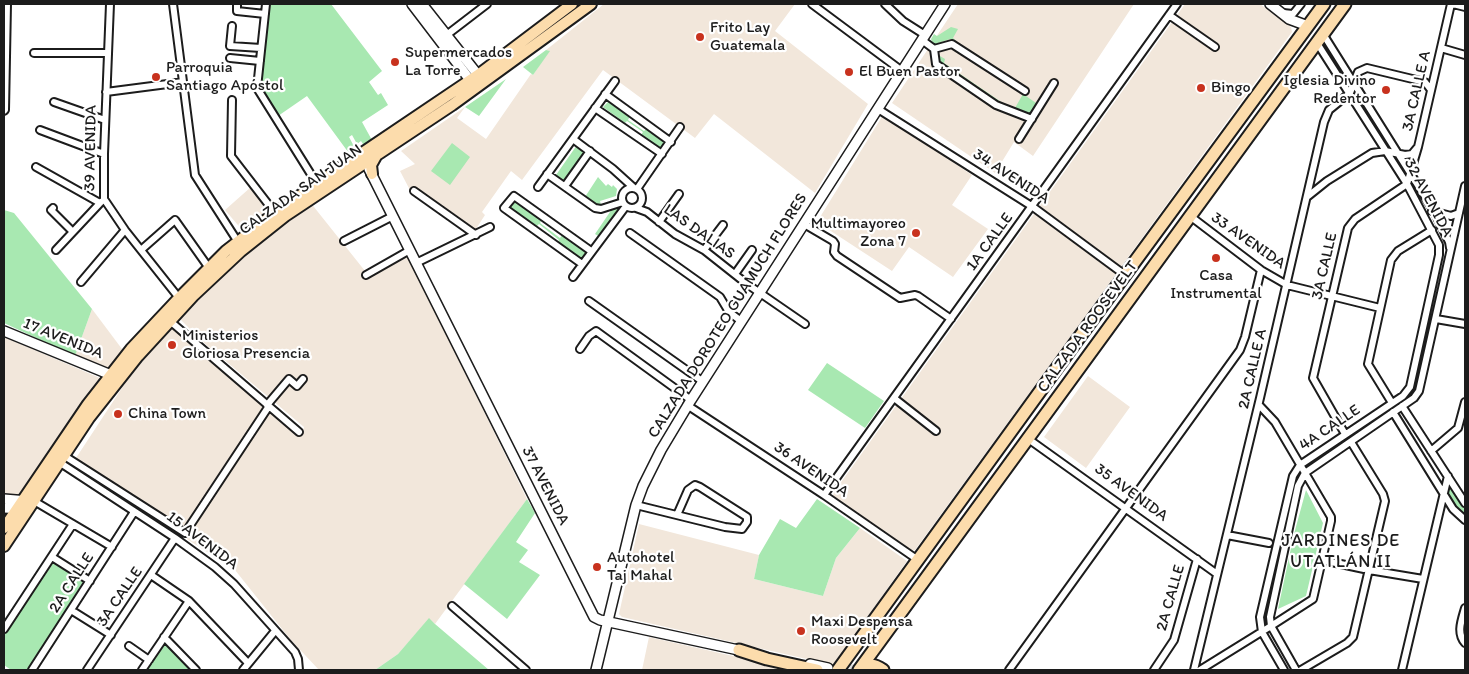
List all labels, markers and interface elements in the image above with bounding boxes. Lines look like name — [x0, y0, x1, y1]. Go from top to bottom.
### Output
place label: Frito Lay Guatemala — [710, 18, 785, 56]
marker: Frito Lay Guatemala — [694, 31, 706, 43]
place label: Supermercados La Torre — [405, 43, 512, 81]
street label: 3A CALLE A — [1398, 49, 1436, 133]
marker: Supermercados La Torre — [389, 56, 401, 68]
place label: Parroquia Santiago Apóstol — [166, 58, 284, 96]
place label: El Buen Pastor — [859, 62, 960, 82]
marker: El Buen Pastor — [843, 66, 855, 78]
marker: Parroquia Santiago Apóstol — [150, 71, 162, 83]
place label: Iglesia Divino Redentor — [1284, 71, 1376, 109]
place label: Bingo — [1211, 78, 1251, 98]
marker: Bingo — [1195, 82, 1207, 94]
marker: Iglesia Divino Redentor — [1380, 84, 1392, 96]
street label: 39 AVENIDA — [81, 105, 101, 191]
street label: CALZADA SAN JUAN — [236, 140, 366, 240]
street label: 34 AVENIDA — [969, 145, 1053, 209]
street label: 32 AVENIDA — [1399, 155, 1457, 241]
street label: CALZADA DOROTEO GUAMUCH FLORES — [644, 190, 812, 442]
street label: LAS DALIAS — [659, 200, 739, 264]
street label: 33 AVENIDA — [1207, 208, 1289, 274]
street label: 1A CALLE — [963, 209, 1017, 275]
place label: Multimayoreo Zona 7 — [811, 214, 906, 252]
marker: Multimayoreo Zona 7 — [910, 227, 922, 239]
street label: 3A CALLE — [1308, 231, 1342, 301]
marker: Casa Instrumental — [1210, 252, 1222, 264]
street label: CALZADA ROOSEVELT — [1034, 257, 1142, 397]
place label: Casa Instrumental — [1170, 266, 1262, 304]
street label: 17 AVENIDA — [20, 314, 106, 364]
place label: Ministerios Gloriosa Presencia — [182, 326, 310, 364]
street label: 2A CALLE A — [1234, 327, 1272, 411]
marker: Ministerios Gloriosa Presencia — [166, 339, 178, 351]
street label: 4A CALLE — [1296, 401, 1364, 455]
place label: China Town — [128, 404, 206, 424]
marker: China Town — [112, 408, 124, 420]
street label: 36 AVENIDA — [770, 438, 852, 502]
street label: 37 AVENIDA — [517, 443, 573, 529]
street label: 35 AVENIDA — [1090, 460, 1172, 526]
street label: 15 AVENIDA — [162, 508, 242, 574]
district label: JARDINES DE UTATLÁN II — [1281, 530, 1401, 572]
place label: Autohotel Taj Mahal — [607, 548, 675, 586]
street label: 2A CALLE — [45, 549, 99, 617]
marker: Autohotel Taj Mahal — [591, 561, 603, 573]
street label: 3A CALLE — [93, 563, 147, 631]
street label: 2A CALLE — [1152, 563, 1190, 633]
place label: Maxi Despensa Roosevelt — [811, 612, 913, 650]
marker: Maxi Despensa Roosevelt — [795, 625, 807, 637]

